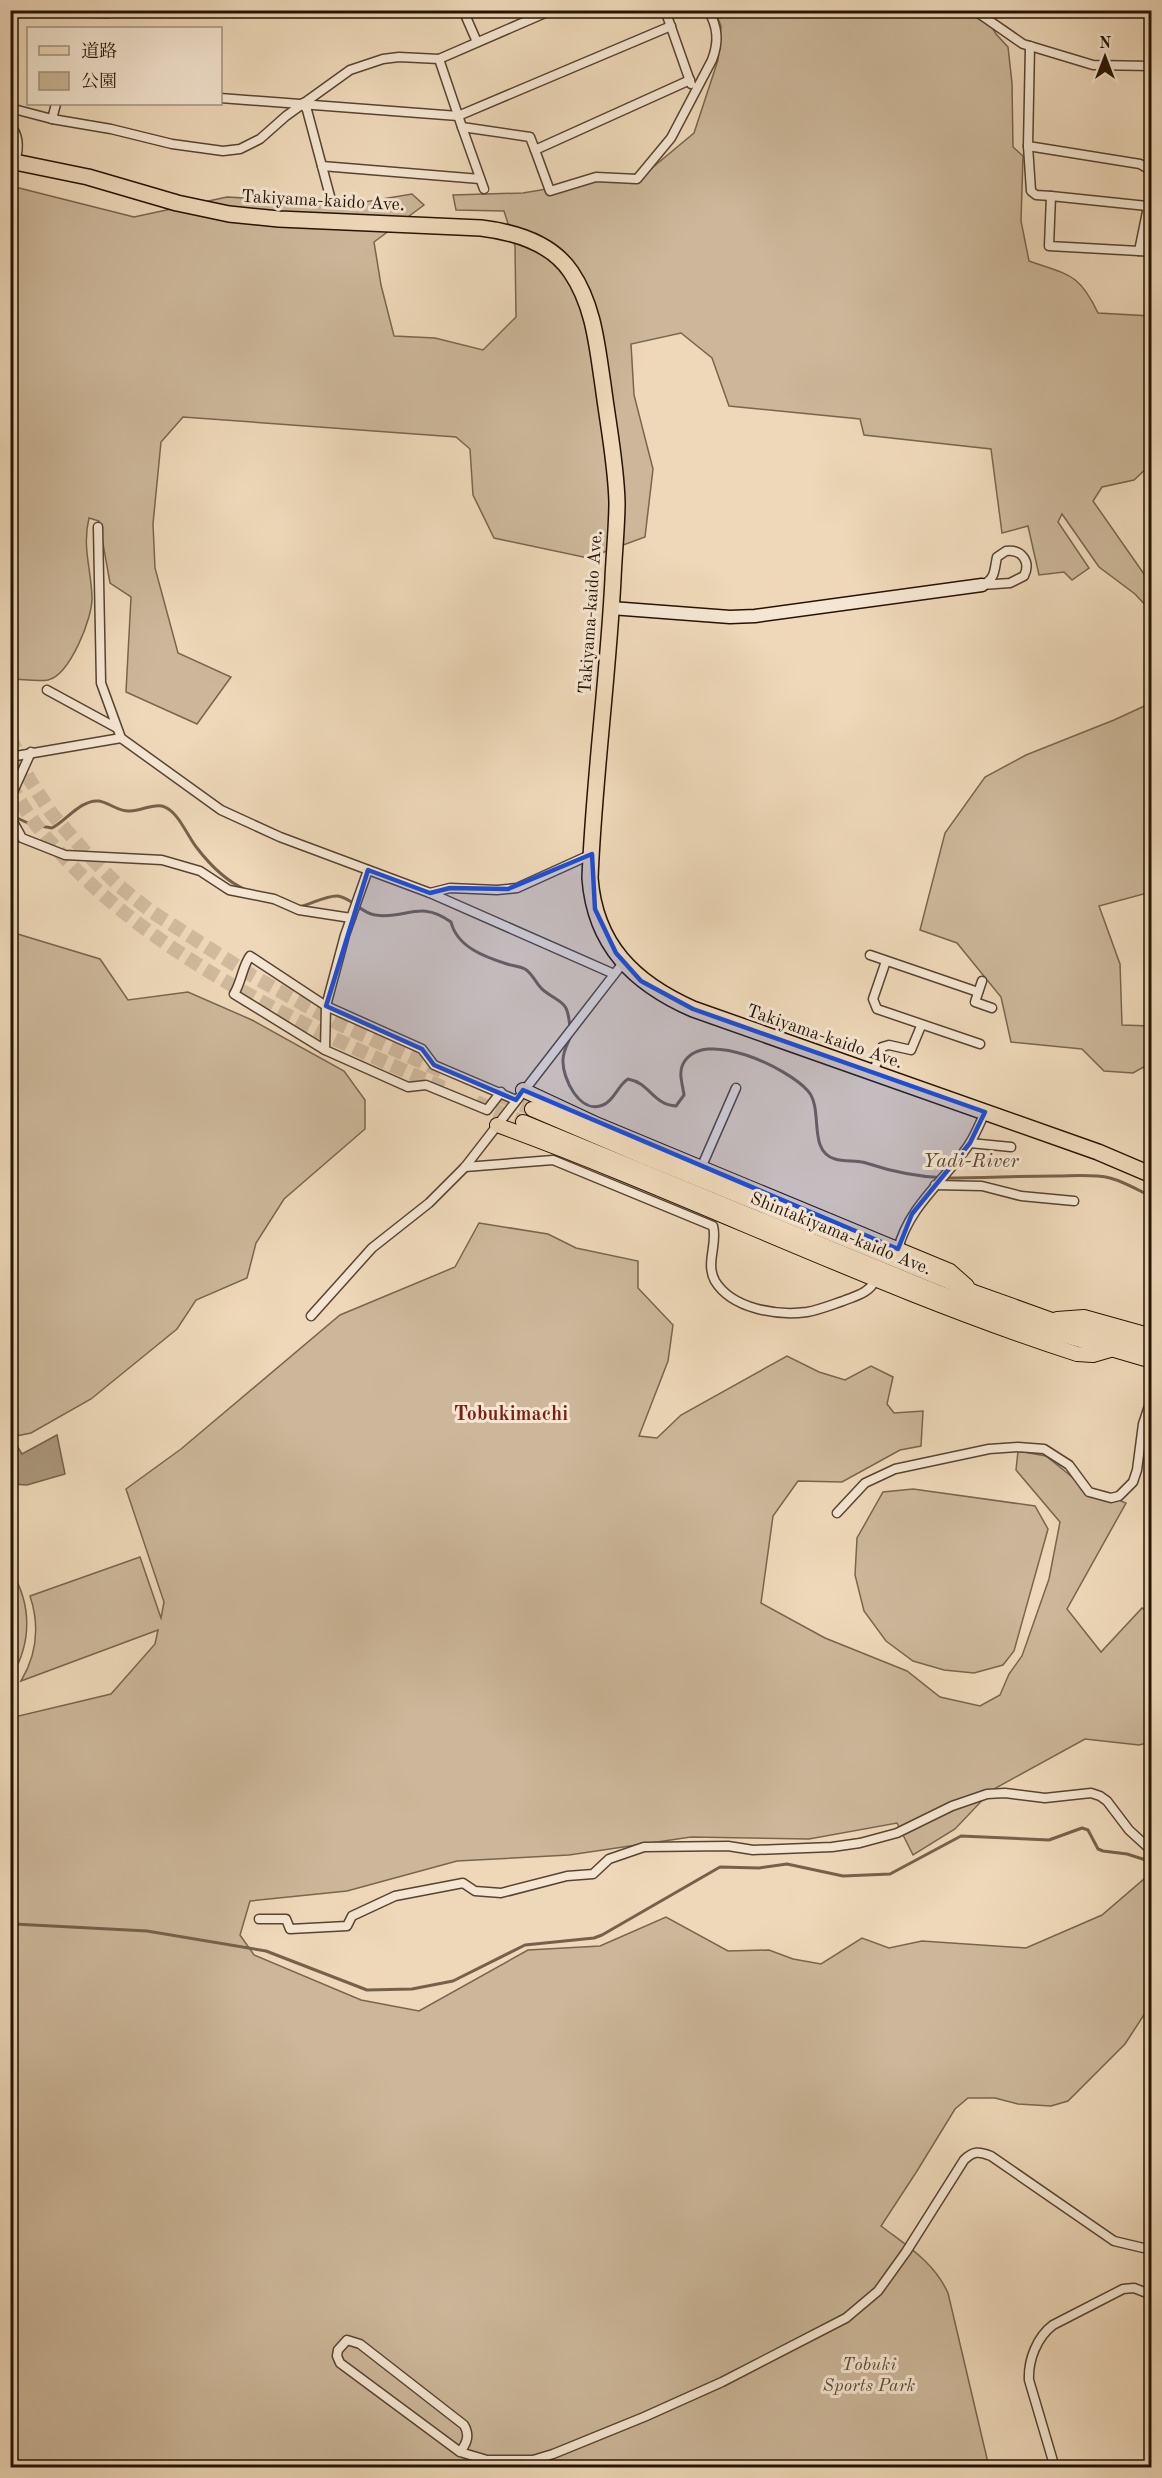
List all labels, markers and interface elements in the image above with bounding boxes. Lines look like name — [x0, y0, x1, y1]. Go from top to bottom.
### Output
legend — [27, 27, 222, 105]
north arrow — [1075, 27, 1135, 87]
text: N — [1099, 36, 1112, 52]
text: 道路 — [81, 41, 117, 61]
text: 公園 — [81, 72, 117, 91]
street label: Takiyama-kaido Ave. — [241, 188, 405, 214]
street label: Takiyama-kaido Ave. — [576, 530, 606, 694]
street label: Takiyama-kaido Ave. — [744, 1002, 905, 1072]
water label: Yadi-River — [923, 1152, 1019, 1172]
street label: Shintakiyama-kaido Ave. — [747, 1189, 934, 1279]
district label: Tobukimachi — [454, 1405, 568, 1425]
park label: Tobuki Sports Park — [823, 2356, 915, 2395]

